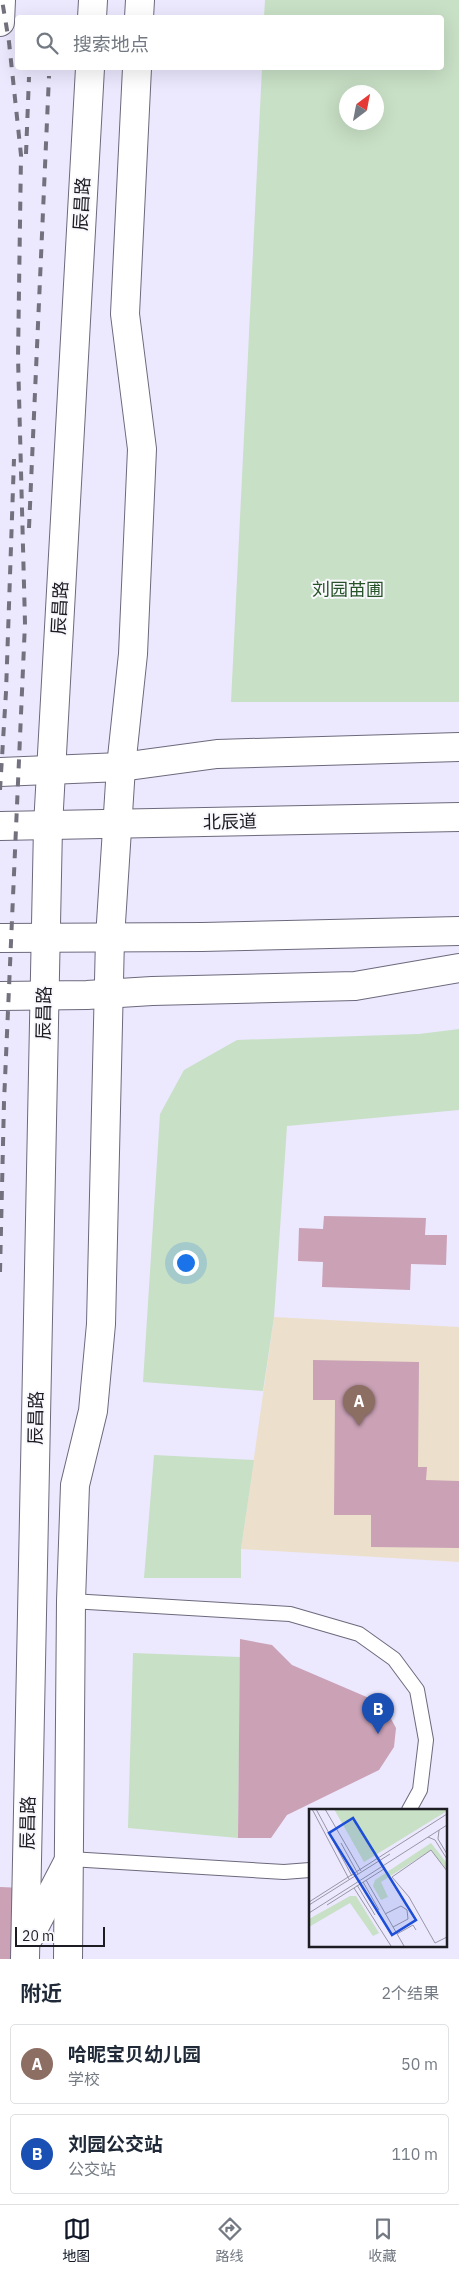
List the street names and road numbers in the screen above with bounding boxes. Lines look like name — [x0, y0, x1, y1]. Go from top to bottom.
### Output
street label: 辰昌路 — [69, 176, 94, 232]
street label: 辰昌路 — [47, 580, 72, 636]
street label: 北辰道 — [203, 810, 257, 833]
street label: 辰昌路 — [32, 986, 55, 1040]
street label: 辰昌路 — [24, 1391, 47, 1445]
street label: 辰昌路 — [16, 1796, 39, 1850]

